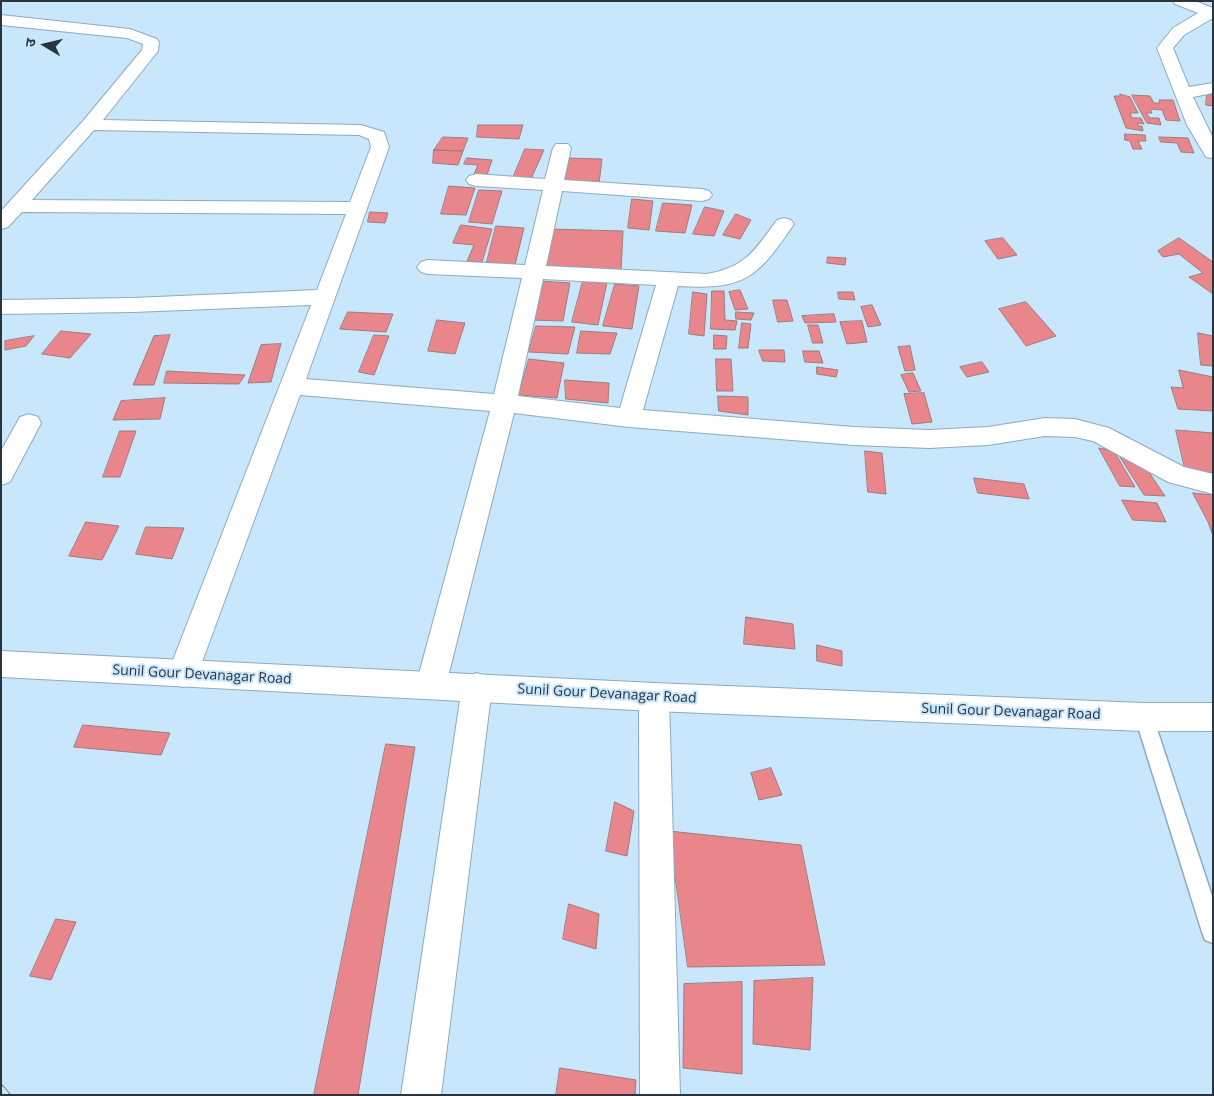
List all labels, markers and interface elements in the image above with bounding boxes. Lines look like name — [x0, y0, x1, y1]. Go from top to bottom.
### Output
north arrow — [20, 20, 70, 70]
text: उ — [20, 37, 40, 48]
street label: Sunil Gour Devanagar Road — [112, 662, 292, 688]
street label: Sunil Gour Devanagar Road — [517, 681, 697, 707]
street label: Sunil Gour Devanagar Road — [921, 700, 1101, 724]

